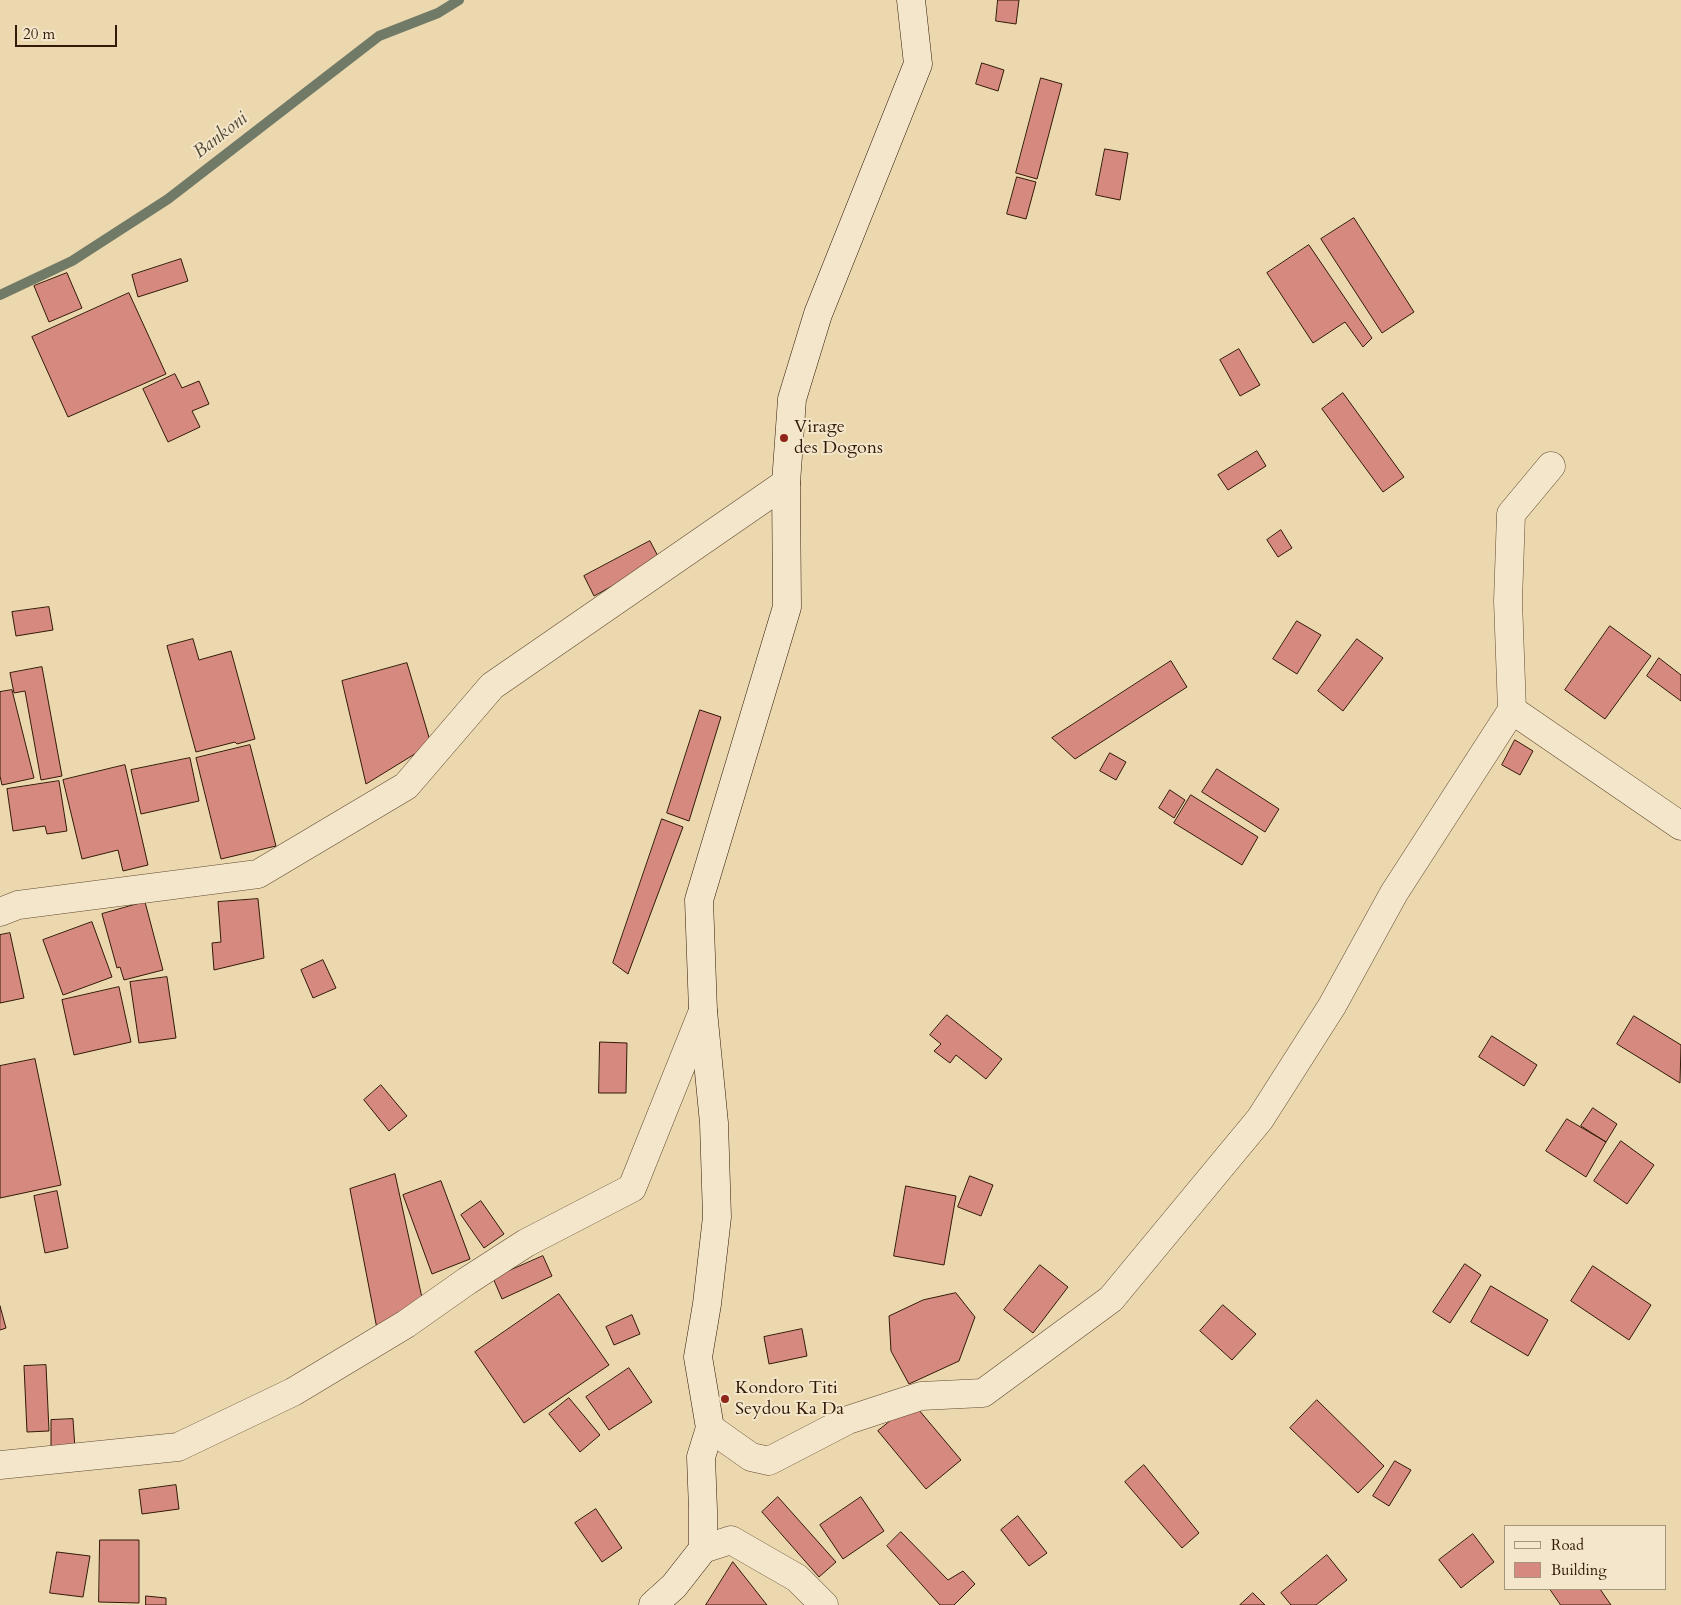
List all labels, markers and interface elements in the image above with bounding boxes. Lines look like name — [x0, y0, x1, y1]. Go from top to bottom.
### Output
scale bar — [18, 15, 120, 47]
text: 20 m — [23, 24, 55, 44]
water label: Bankoni — [189, 108, 253, 164]
place label: Virage des Dogons — [794, 417, 883, 459]
marker: Virage des Dogons — [778, 432, 790, 444]
place label: Kondoro Titi Seydou Ka Da — [735, 1378, 844, 1420]
marker: Kondoro Titi Seydou Ka Da — [719, 1393, 731, 1405]
legend — [1504, 1525, 1666, 1590]
text: Road — [1551, 1535, 1584, 1555]
text: Building — [1551, 1560, 1607, 1580]

